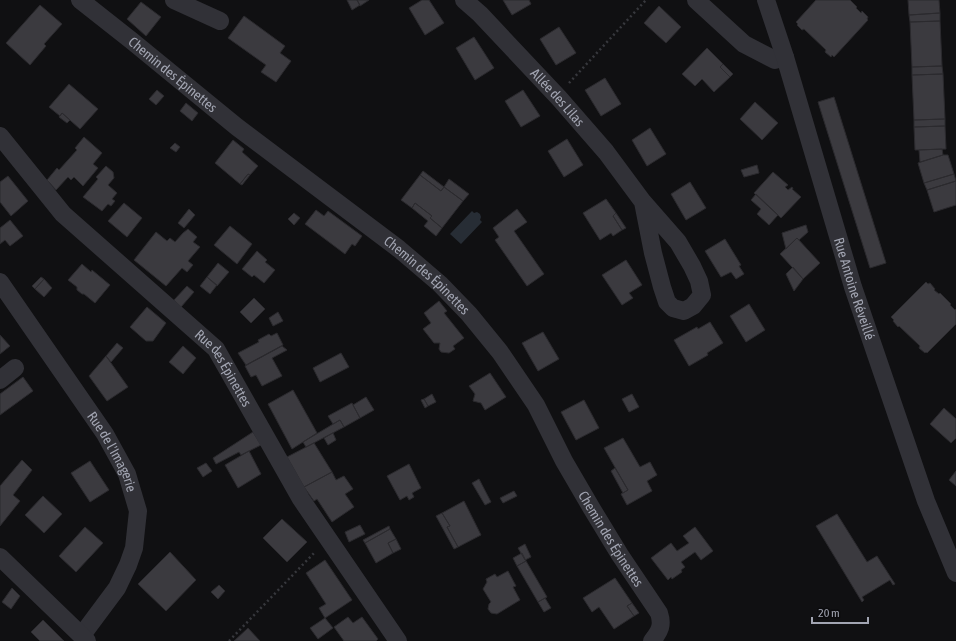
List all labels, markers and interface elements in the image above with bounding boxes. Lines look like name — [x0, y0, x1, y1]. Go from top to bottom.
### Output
street label: Chemin des Épinettes — [125, 34, 220, 115]
street label: Allée des Lilas — [527, 65, 588, 129]
street label: Chemin des Épinettes — [381, 233, 473, 318]
street label: Rue Antoine Réveillé — [831, 236, 878, 342]
street label: Rue des Épinettes — [192, 326, 255, 409]
street label: Rue de l'Imagerie — [84, 409, 140, 494]
street label: Chemin des Épinettes — [575, 488, 647, 590]
scale bar — [812, 599, 868, 625]
text: 20 m — [818, 606, 840, 620]

